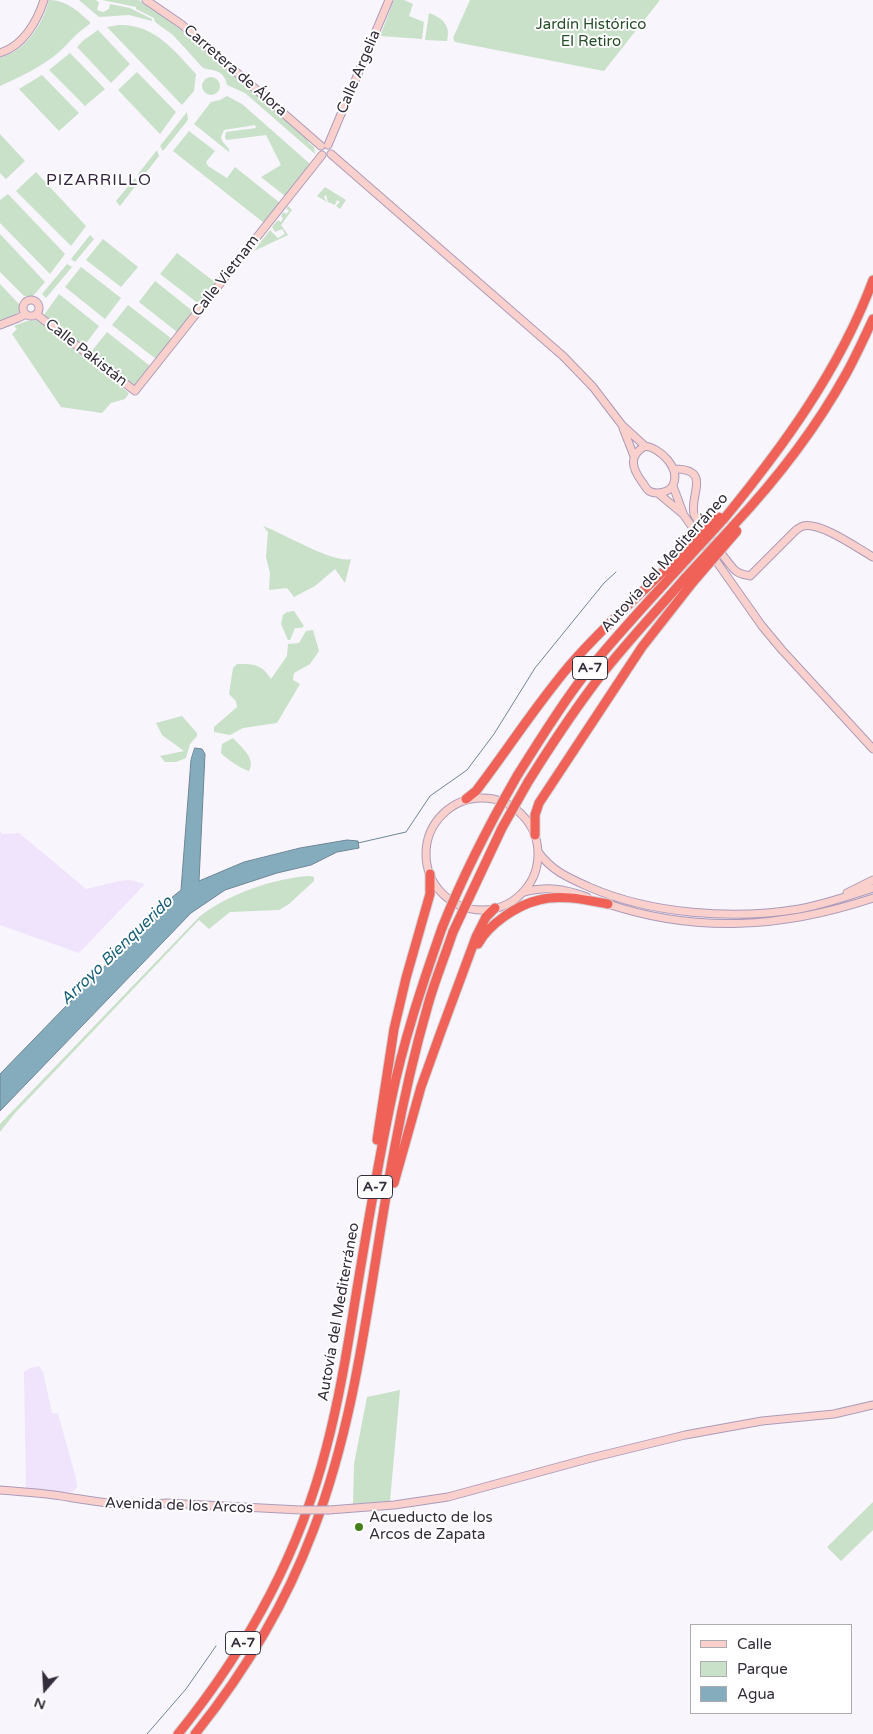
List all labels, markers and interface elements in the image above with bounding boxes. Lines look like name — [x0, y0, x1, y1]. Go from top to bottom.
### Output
park label: Jardín Histórico El Retiro — [536, 16, 646, 51]
street label: Carretera de Álora — [180, 21, 290, 121]
street label: Calle Argelia — [333, 27, 385, 117]
district label: PIZARRILLO — [45, 171, 153, 191]
street label: Calle Vietnam — [189, 232, 263, 320]
street label: Calle Pakistán — [41, 315, 131, 391]
street label: Autovía del Mediterráneo — [598, 490, 732, 636]
road number: A-7 — [572, 656, 608, 680]
water label: Arroyo Bienquerido — [57, 893, 177, 1009]
road number: A-7 — [358, 1176, 392, 1198]
street label: Autovía del Mediterráneo — [314, 1221, 364, 1403]
street label: Avenida de los Arcos — [105, 1494, 253, 1518]
place label: Acueducto de los Arcos de Zapata — [369, 1509, 493, 1544]
marker: Acueducto de los Arcos de Zapata — [353, 1521, 365, 1533]
legend — [690, 1624, 853, 1714]
road number: A-7 — [226, 1632, 260, 1655]
text: Calle — [737, 1635, 772, 1653]
text: Parque — [737, 1660, 788, 1678]
north arrow — [20, 1664, 70, 1714]
text: Agua — [737, 1685, 775, 1703]
text: N — [32, 1694, 48, 1714]

